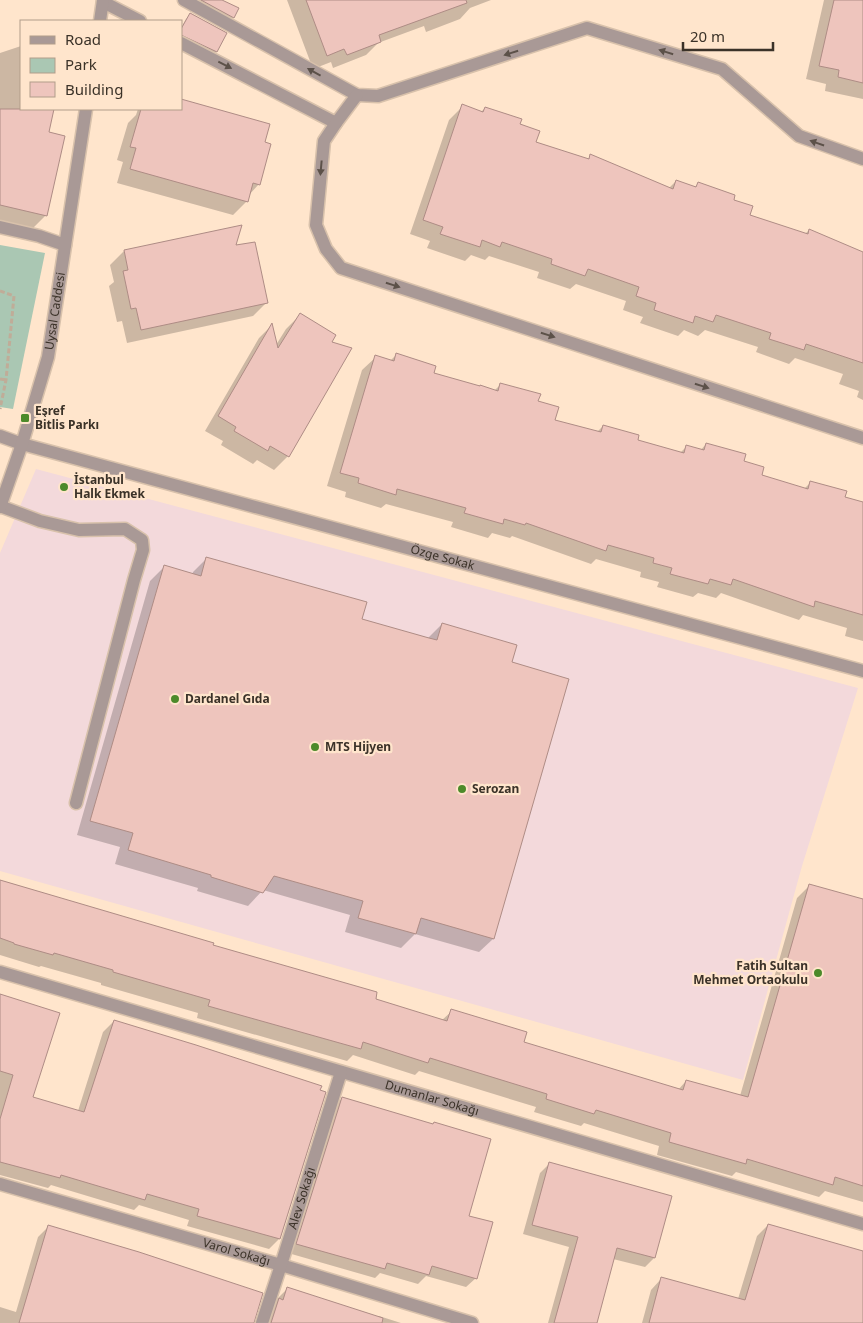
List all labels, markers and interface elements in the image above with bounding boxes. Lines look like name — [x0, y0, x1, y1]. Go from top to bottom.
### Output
legend — [20, 20, 182, 110]
scale bar — [683, 20, 773, 52]
text: 20 m — [690, 26, 725, 46]
text: Road — [65, 29, 101, 49]
one-way arrow — [658, 48, 673, 55]
one-way arrow — [503, 49, 518, 57]
text: Park — [65, 54, 97, 74]
one-way arrow — [217, 61, 232, 69]
one-way arrow — [307, 68, 321, 76]
text: Building — [65, 79, 123, 99]
one-way arrow — [809, 138, 824, 146]
one-way arrow — [317, 160, 325, 176]
street label: Uysal Caddesi — [40, 271, 69, 351]
one-way arrow — [386, 281, 401, 289]
one-way arrow — [540, 332, 555, 339]
one-way arrow — [695, 382, 710, 390]
place label: Eşref Bitlis Parkı — [35, 402, 99, 433]
marker: Eşref Bitlis Parkı — [19, 412, 31, 424]
place label: İstanbul Halk Ekmek — [74, 471, 146, 502]
marker: İstanbul Halk Ekmek — [58, 481, 70, 493]
street label: Özge Sokak — [409, 540, 477, 574]
place label: Dardanel Gıda — [185, 690, 270, 707]
marker: Dardanel Gıda — [169, 693, 181, 705]
place label: MTS Hijyen — [325, 738, 391, 755]
marker: MTS Hijyen — [309, 741, 321, 753]
place label: Serozan — [472, 780, 519, 797]
marker: Serozan — [456, 783, 468, 795]
place label: Fatih Sultan Mehmet Ortaokulu — [693, 957, 808, 988]
marker: Fatih Sultan Mehmet Ortaokulu — [812, 967, 824, 979]
street label: Dumanlar Sokağı — [383, 1076, 481, 1119]
street label: Alev Sokağı — [284, 1165, 319, 1231]
street label: Varol Sokağı — [201, 1234, 272, 1269]

